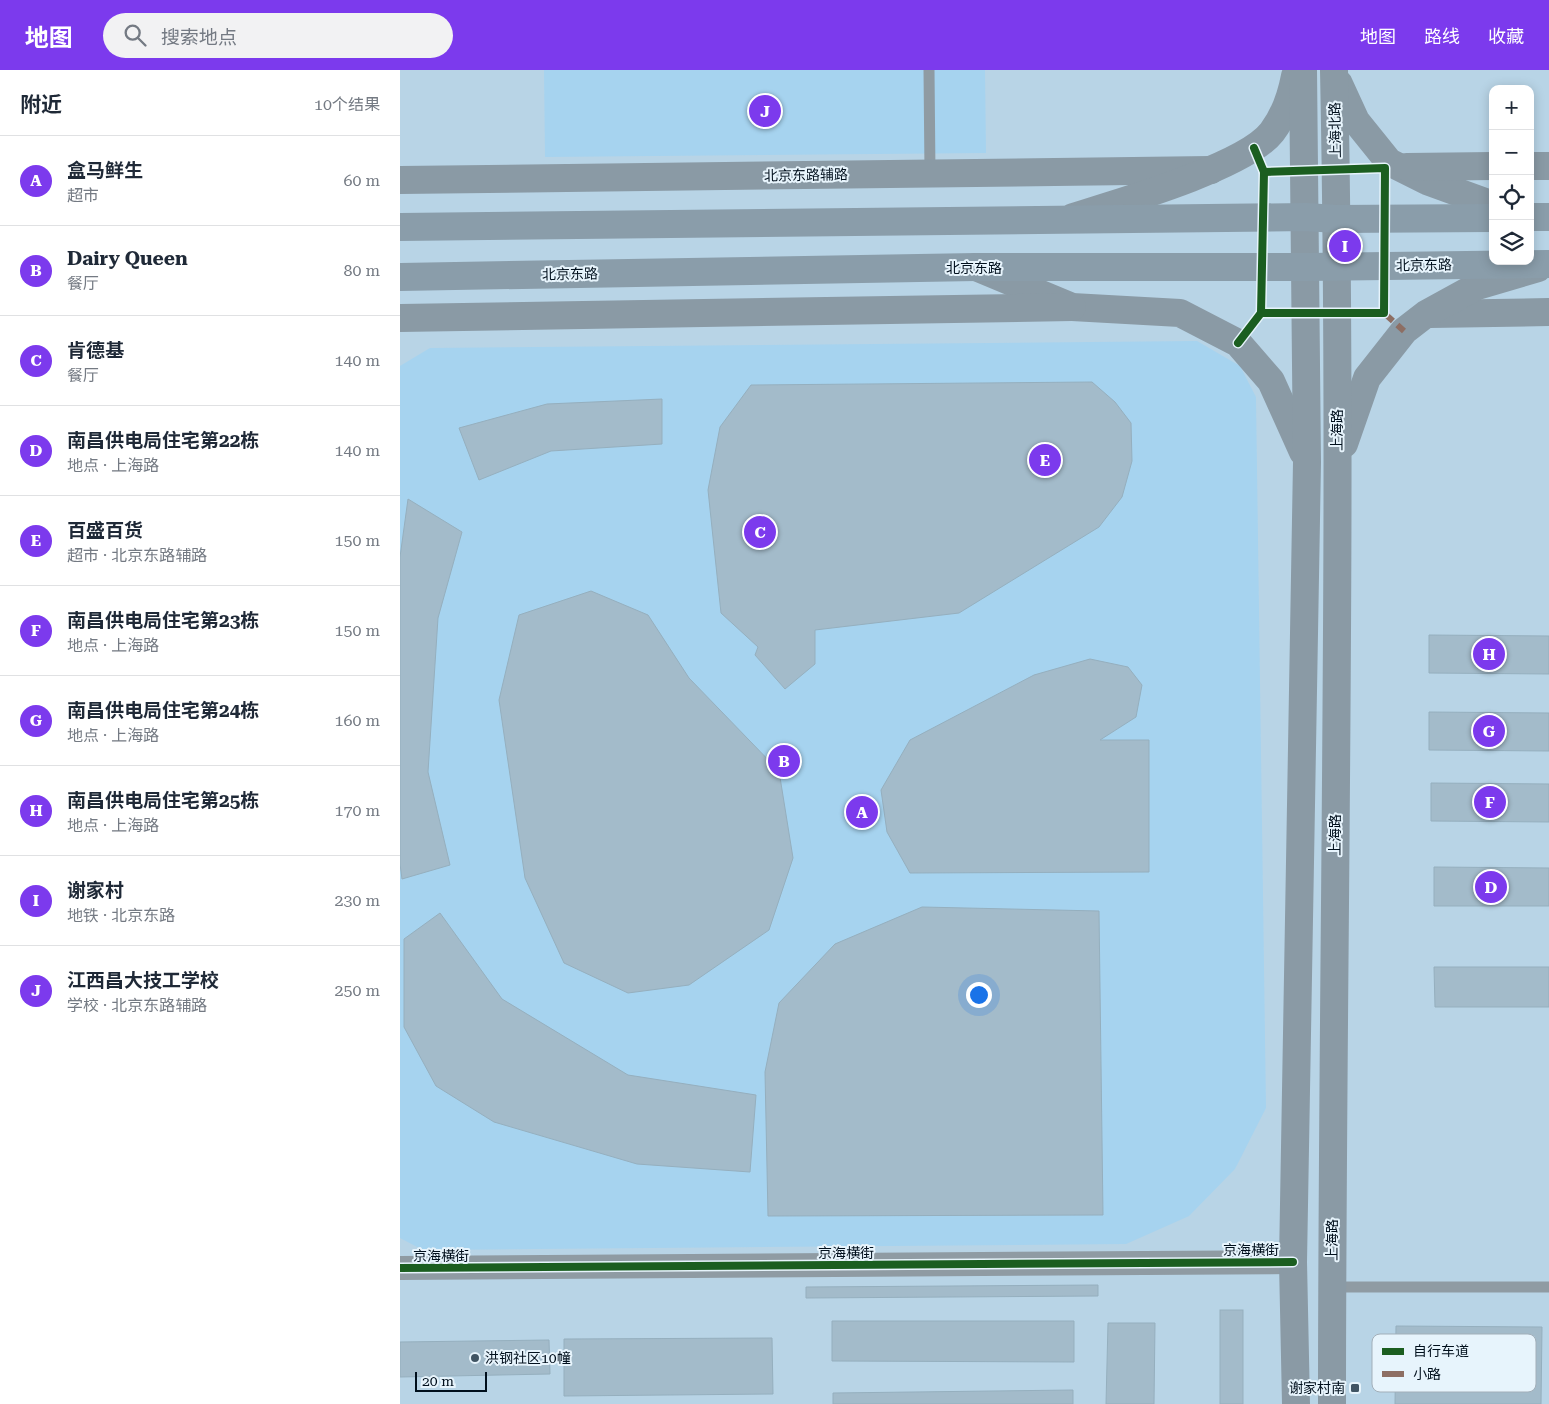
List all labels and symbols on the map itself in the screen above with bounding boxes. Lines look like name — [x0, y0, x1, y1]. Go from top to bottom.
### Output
pin: J — [749, 92, 781, 130]
street label: 上海北路 — [1327, 102, 1343, 158]
street label: 北京东路辅路 — [764, 166, 848, 184]
pin: I — [1329, 227, 1361, 265]
street label: 北京东路 — [1396, 257, 1452, 273]
street label: 北京东路 — [946, 260, 1002, 276]
street label: 北京东路 — [542, 266, 598, 282]
street label: 上海路 — [1329, 409, 1345, 451]
pin: E — [1029, 441, 1061, 479]
pin: C — [744, 513, 776, 551]
pin: H — [1473, 635, 1505, 673]
pin: G — [1473, 712, 1505, 750]
pin: B — [768, 742, 800, 780]
pin: F — [1474, 783, 1506, 821]
pin: A — [846, 793, 878, 831]
street label: 上海路 — [1327, 814, 1343, 856]
pin: D — [1475, 868, 1507, 906]
your location — [966, 982, 992, 1008]
street label: 上海路 — [1324, 1219, 1340, 1261]
street label: 京海横街 — [1223, 1242, 1279, 1258]
street label: 京海横街 — [818, 1245, 874, 1261]
street label: 京海横街 — [413, 1248, 469, 1264]
legend — [1372, 1334, 1536, 1392]
text: 自行车道 — [1413, 1343, 1469, 1359]
place label: 洪钢社区10幢 — [485, 1350, 571, 1366]
marker: 洪钢社区10幢 — [469, 1352, 481, 1364]
text: 小路 — [1413, 1366, 1441, 1382]
scale bar — [415, 1369, 488, 1392]
place label: 谢家村南 — [1289, 1380, 1345, 1396]
marker: 谢家村南 — [1349, 1382, 1361, 1394]

